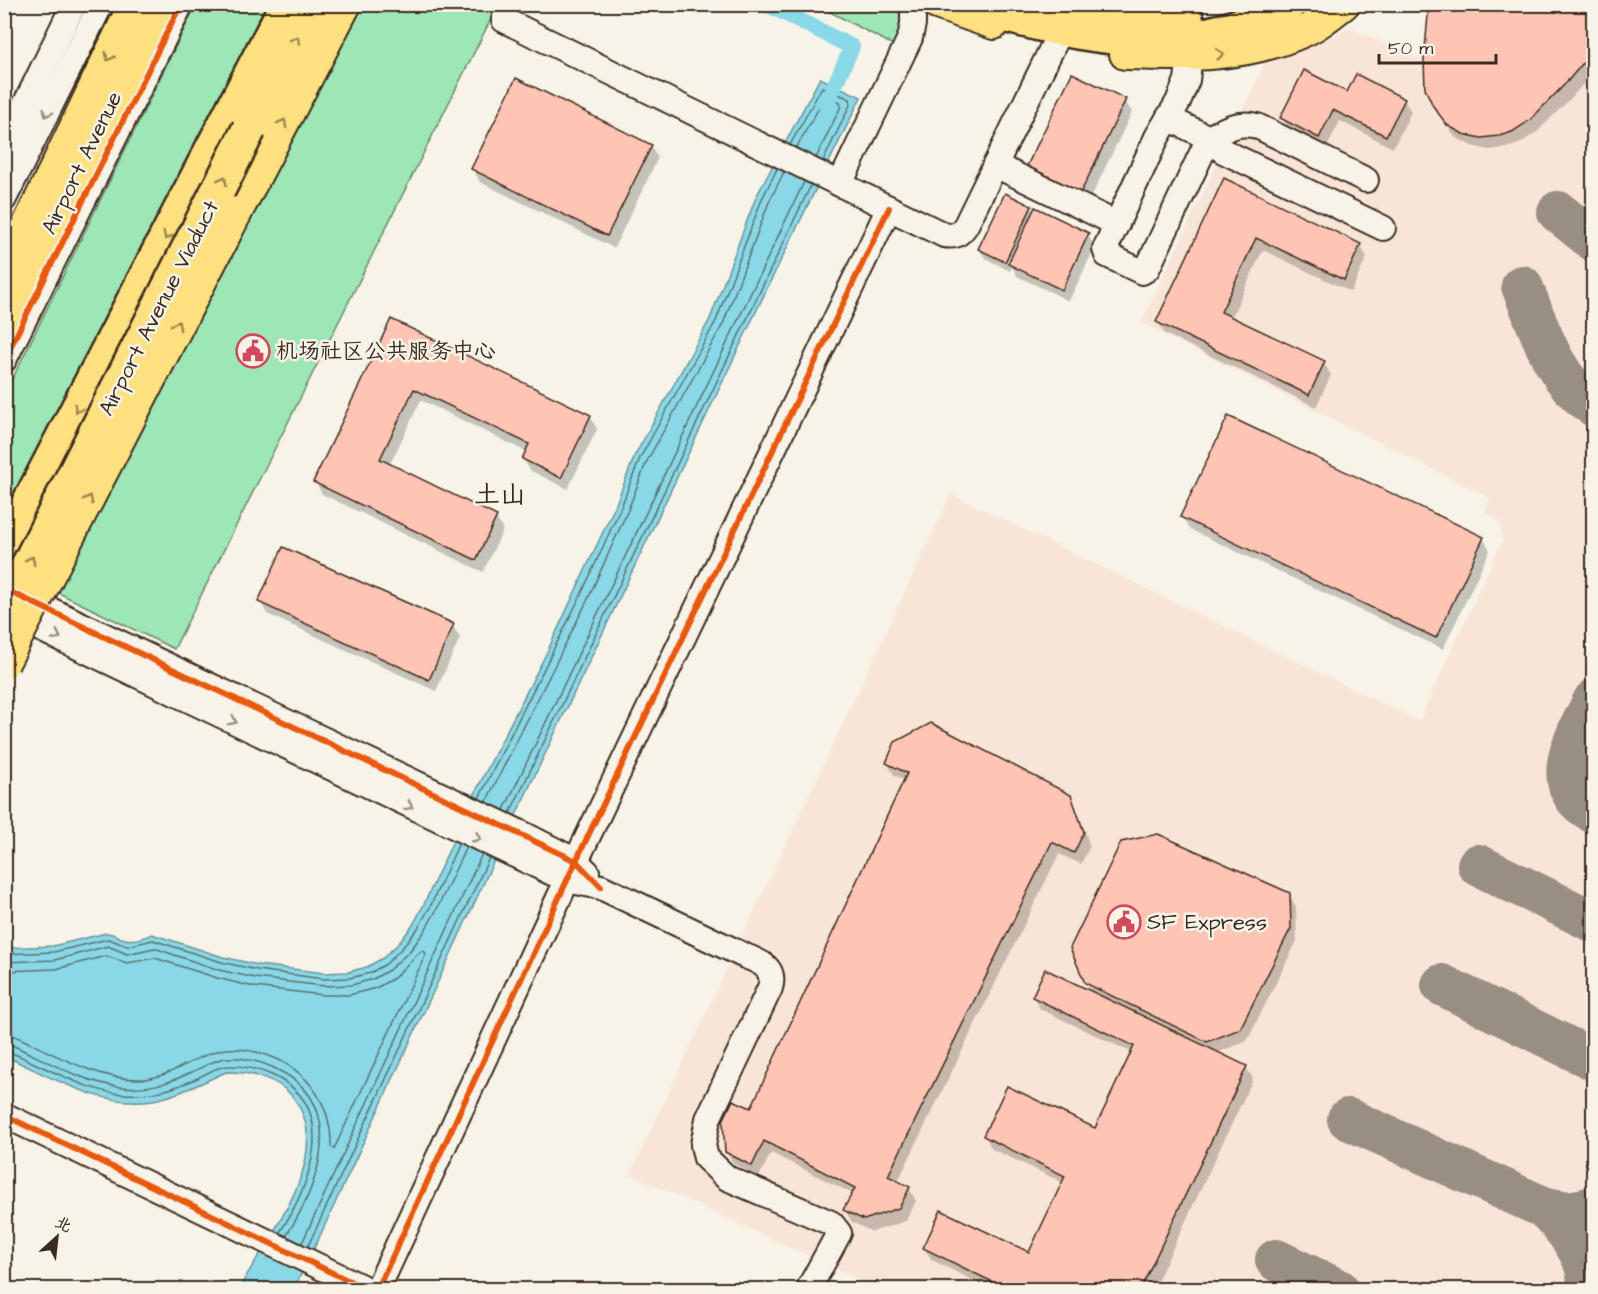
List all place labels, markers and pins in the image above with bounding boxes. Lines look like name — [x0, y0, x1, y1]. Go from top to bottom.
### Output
public building icon: 机场社区公共服务中心 — [235, 333, 271, 369]
place label: 机场社区公共服务中心 — [276, 336, 496, 367]
public building icon: SF Express — [1106, 904, 1142, 940]
place label: SF Express — [1147, 907, 1267, 938]

